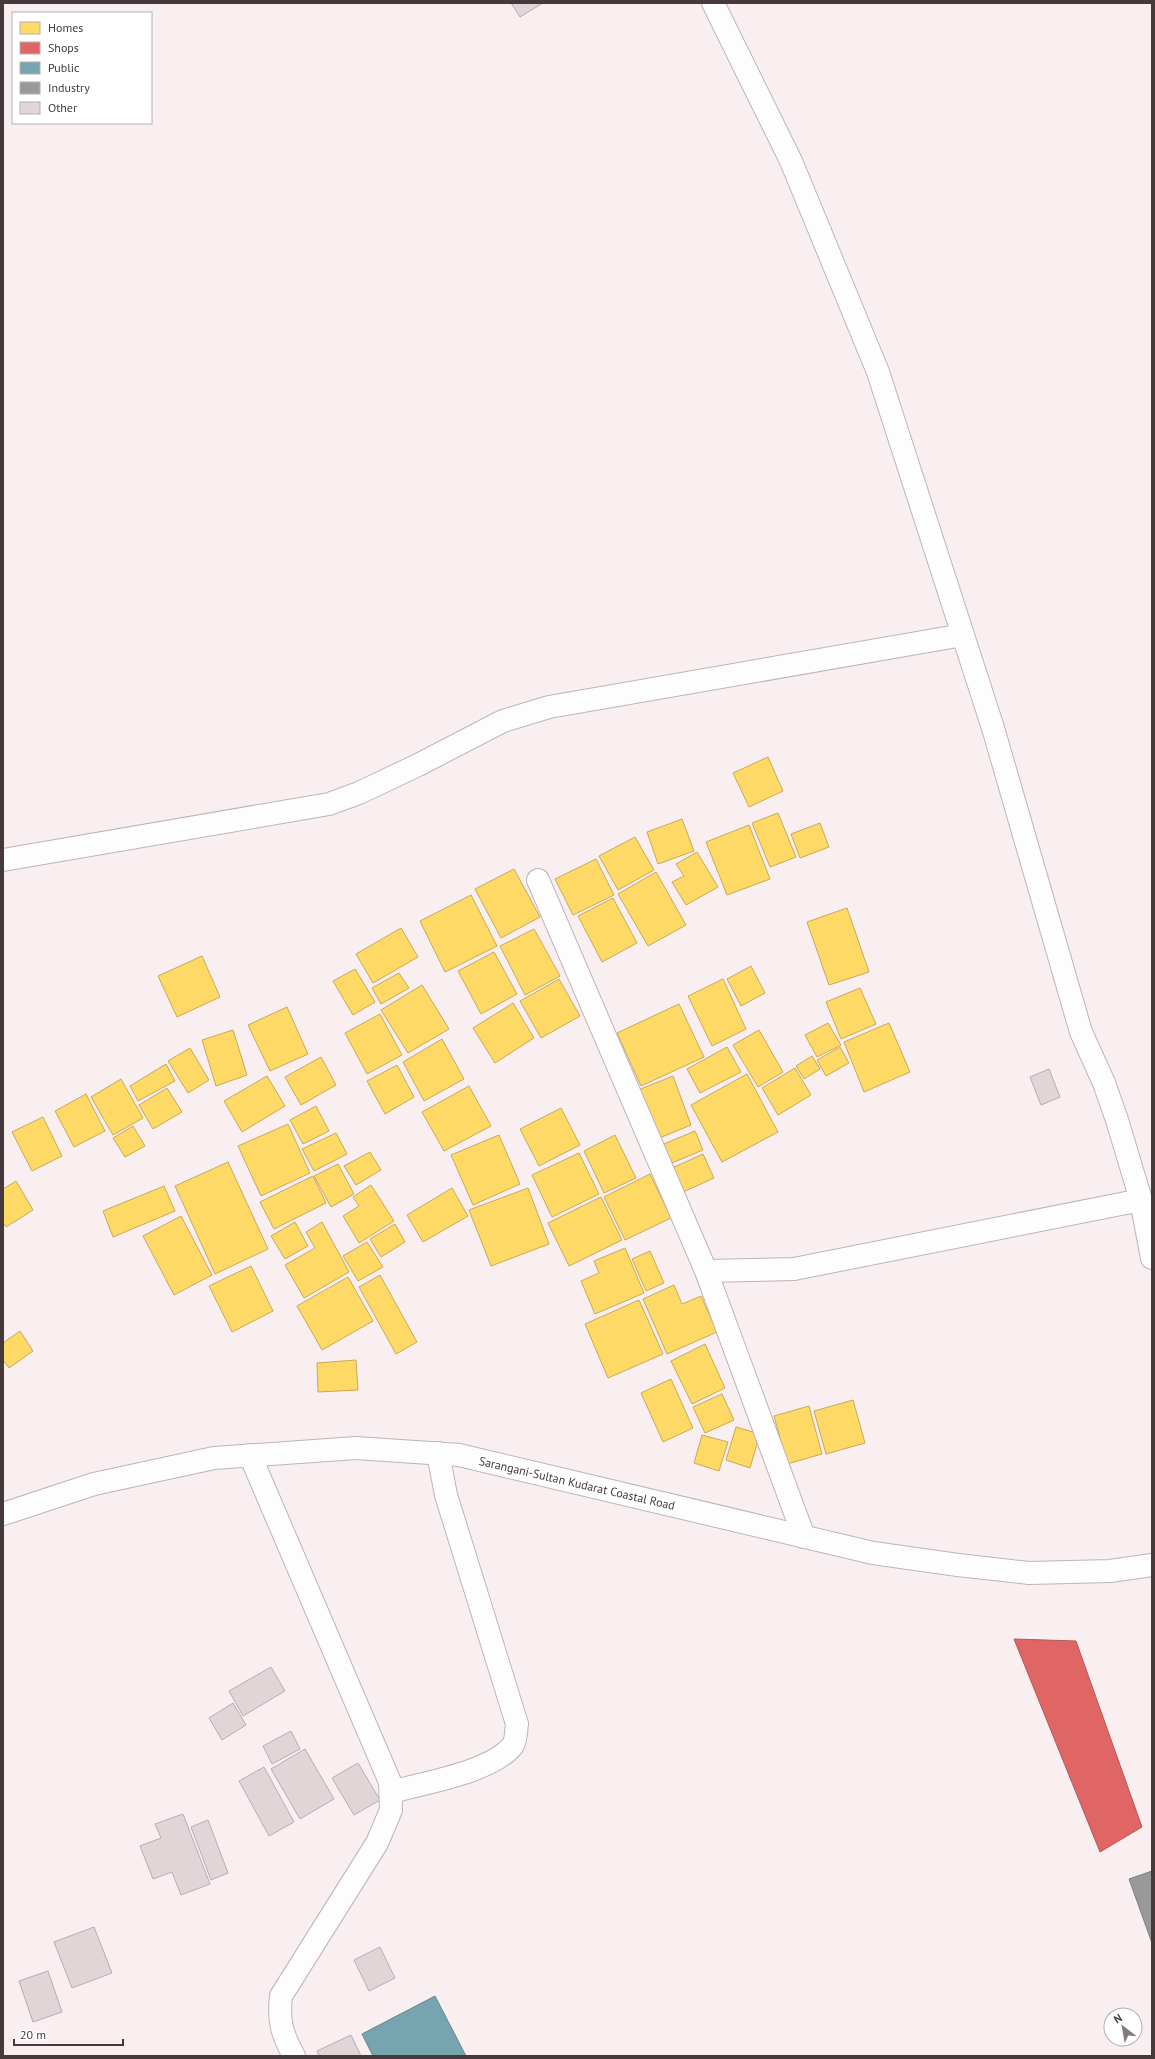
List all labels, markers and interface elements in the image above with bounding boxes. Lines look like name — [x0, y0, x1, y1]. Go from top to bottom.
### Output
legend — [12, 12, 152, 124]
text: Homes — [48, 20, 83, 35]
text: Shops — [48, 40, 79, 55]
text: Public — [48, 60, 80, 75]
text: Industry — [48, 80, 90, 95]
text: Other — [48, 100, 77, 115]
street label: Sarangani-Sultan Kudarat Coastal Road — [478, 1453, 676, 1513]
north arrow — [1103, 2007, 1143, 2047]
text: N — [1111, 2011, 1125, 2026]
scale bar — [14, 2021, 123, 2047]
text: 20 m — [20, 2027, 46, 2042]

